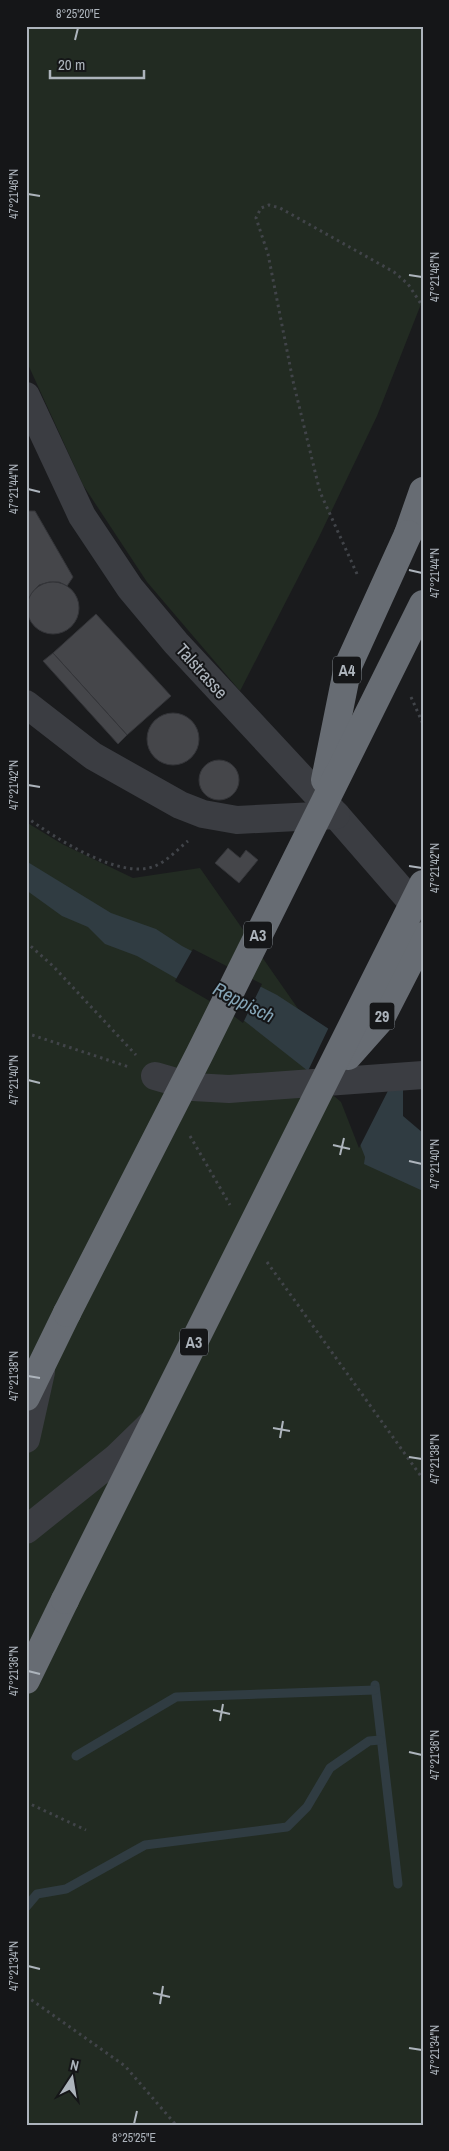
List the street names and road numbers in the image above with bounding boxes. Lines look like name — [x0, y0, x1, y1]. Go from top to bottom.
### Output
street label: Talstrasse — [170, 638, 234, 704]
road number: A4 — [333, 656, 361, 684]
road number: A3 — [244, 922, 272, 948]
road number: 29 — [370, 1002, 394, 1030]
road number: A3 — [180, 1328, 208, 1355]

